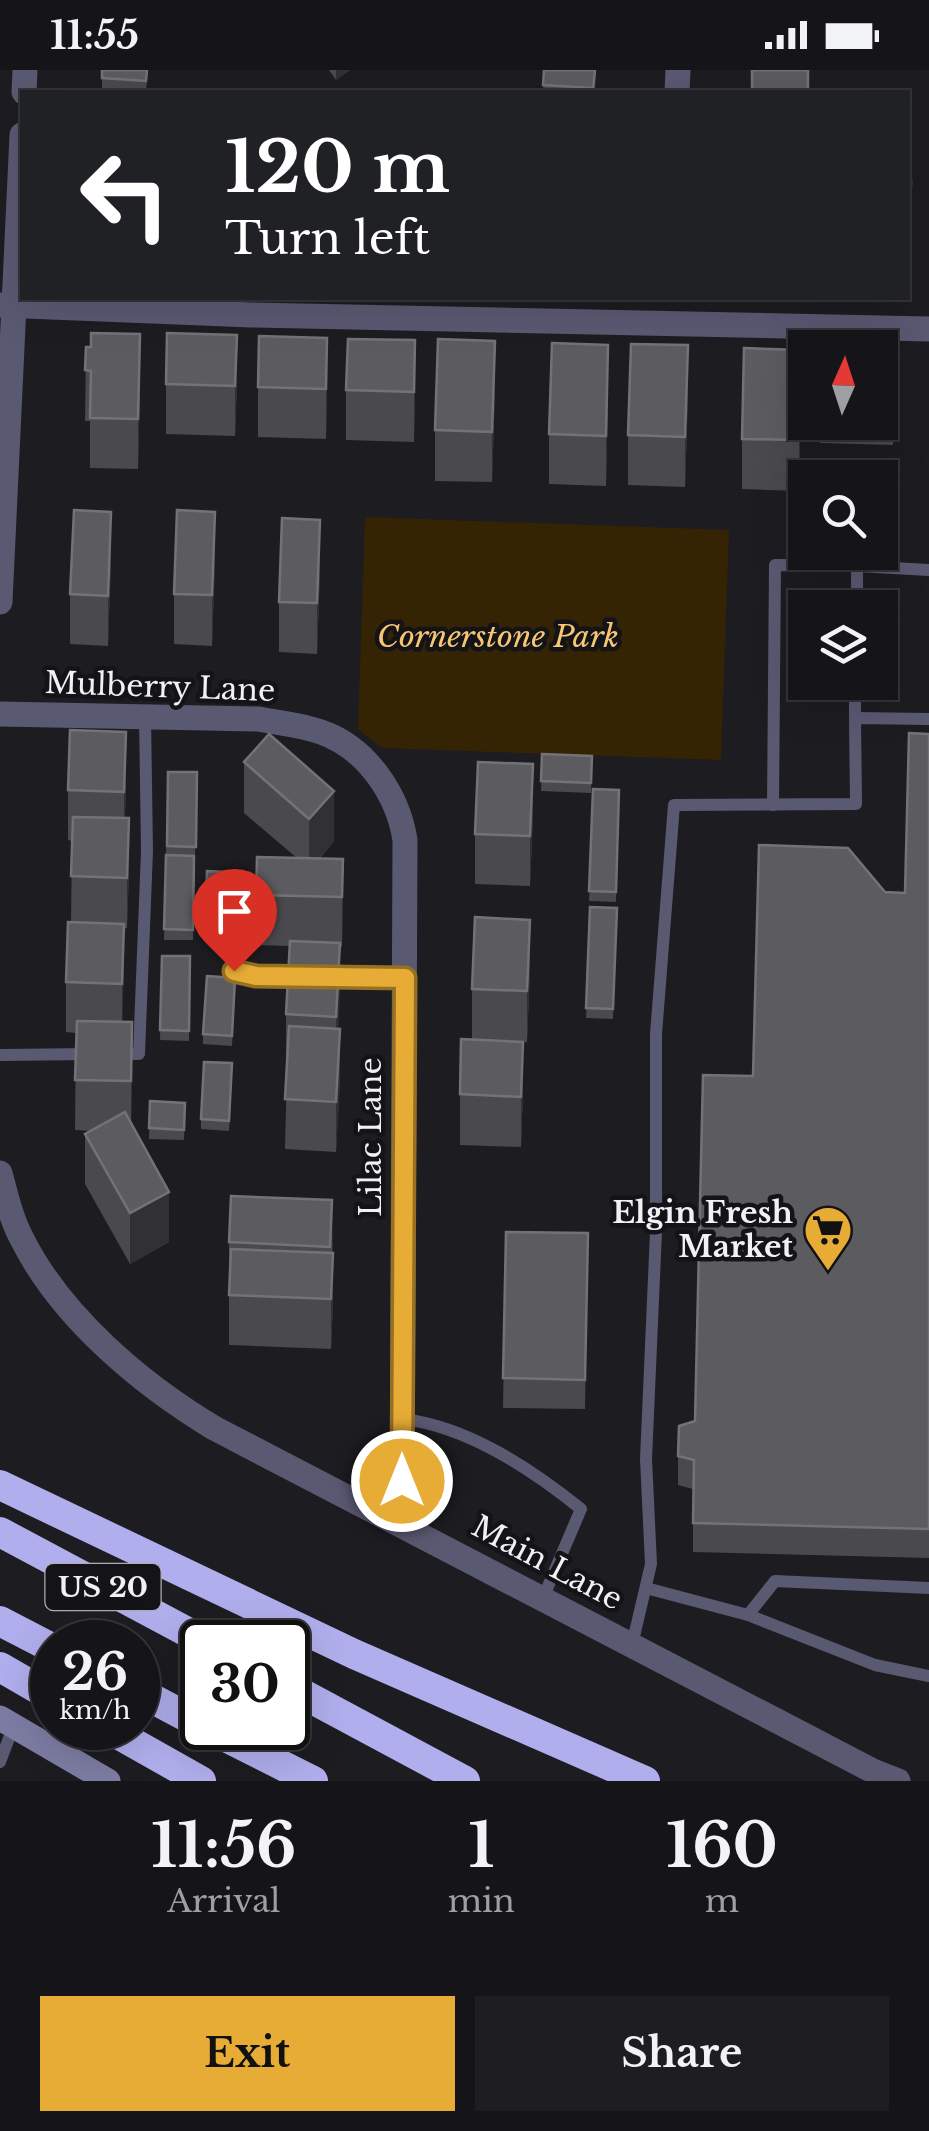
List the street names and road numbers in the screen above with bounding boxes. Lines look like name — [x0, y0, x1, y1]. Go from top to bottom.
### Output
street label: Mulberry Lane — [44, 664, 276, 709]
street label: Lilac Lane — [352, 1057, 389, 1217]
street label: Main Lane — [466, 1507, 629, 1618]
road number: US 20 — [46, 1564, 160, 1610]

